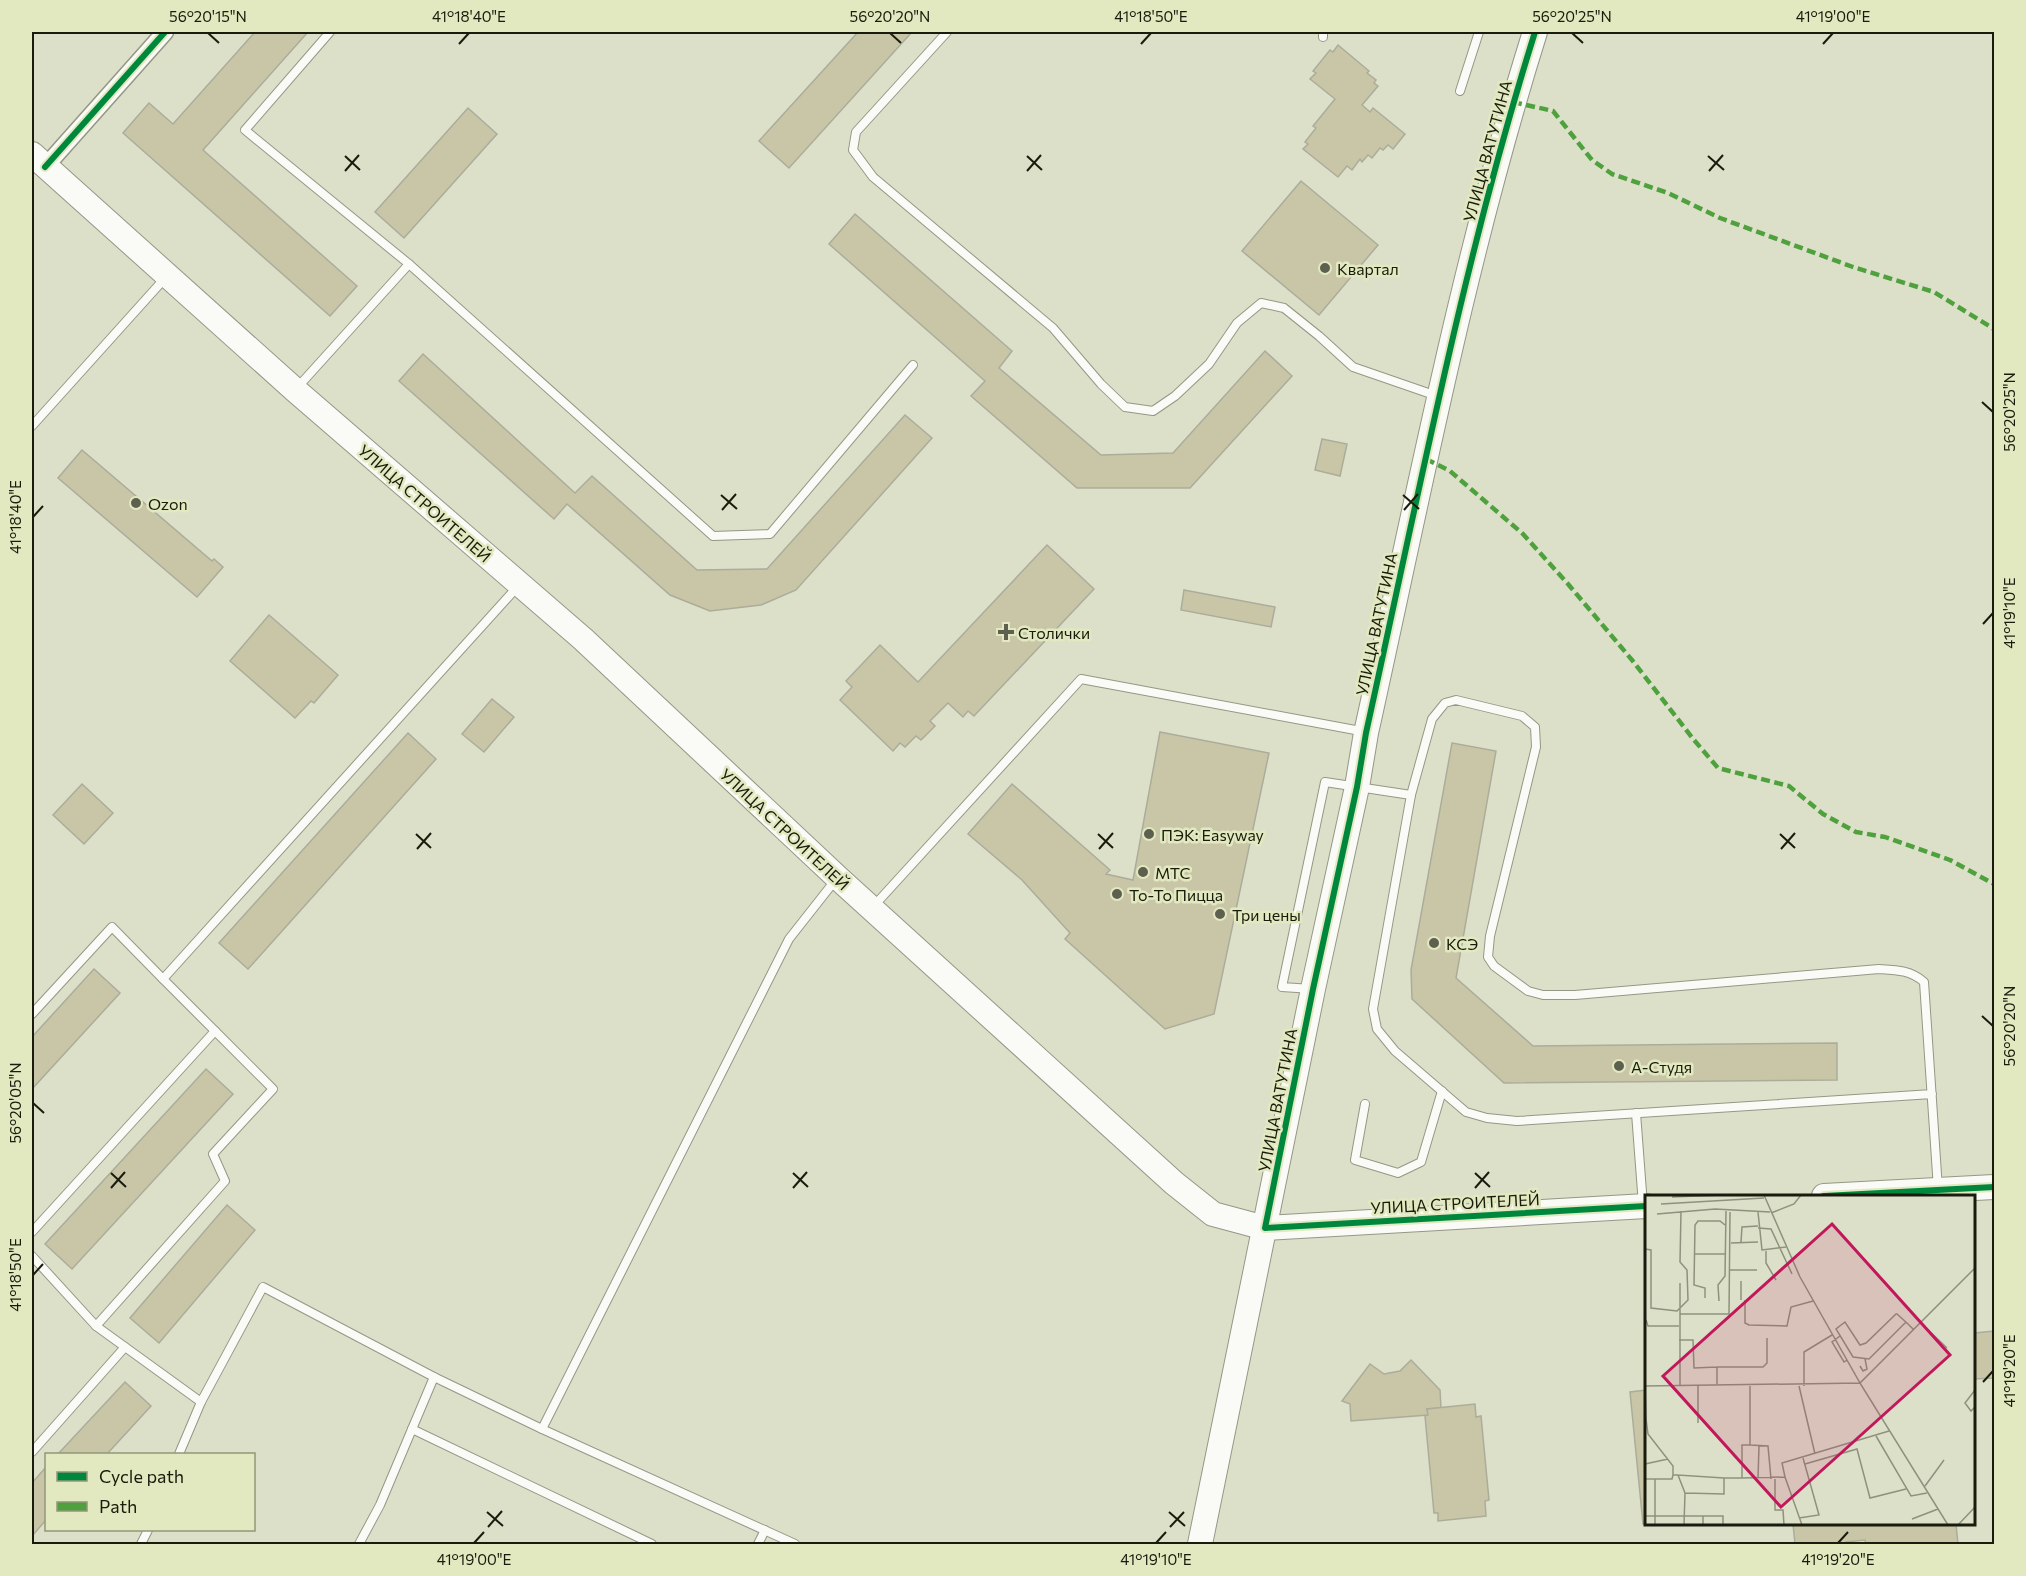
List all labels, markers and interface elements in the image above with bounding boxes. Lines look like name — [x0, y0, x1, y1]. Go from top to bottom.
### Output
text: 56°20'15"N — [169, 7, 247, 25]
text: 41°18'40"E — [432, 7, 506, 25]
text: 56°20'20"N — [850, 7, 930, 25]
text: 41°18'50"E — [1114, 7, 1188, 25]
text: 56°20'25"N — [1532, 7, 1612, 25]
text: 41°19'00"E — [1796, 7, 1870, 25]
street label: УЛИЦА ВАТУТИНА — [1459, 78, 1515, 224]
place label: Квартал — [1337, 259, 1399, 278]
marker: Квартал — [1318, 261, 1332, 275]
text: 56°20'25"N — [2000, 372, 2018, 452]
street label: УЛИЦА СТРОИТЕЛЕЙ — [355, 440, 495, 566]
text: 41°18'40"E — [6, 480, 24, 554]
place label: Ozon — [148, 494, 188, 513]
marker: Ozon — [129, 496, 143, 510]
street label: УЛИЦА ВАТУТИНА — [1352, 551, 1400, 697]
text: 41°19'10"E — [2000, 577, 2018, 649]
place label: Столички — [1018, 623, 1090, 642]
marker: Столички — [999, 625, 1013, 639]
street label: УЛИЦА СТРОИТЕЛЕЙ — [717, 764, 853, 894]
place label: ПЭК: Easyway — [1161, 825, 1264, 844]
marker: ПЭК: Easyway — [1142, 827, 1156, 841]
place label: МТС — [1155, 863, 1190, 882]
marker: МТС — [1136, 865, 1150, 879]
place label: То-То Пицца — [1129, 885, 1223, 904]
marker: То-То Пицца — [1110, 887, 1124, 901]
place label: Три цены — [1232, 905, 1301, 924]
marker: Три цены — [1213, 907, 1227, 921]
place label: КСЭ — [1446, 934, 1478, 953]
marker: КСЭ — [1427, 936, 1441, 950]
text: 56°20'20"N — [2000, 986, 2018, 1066]
street label: УЛИЦА ВАТУТИНА — [1254, 1026, 1300, 1174]
place label: А-Студя — [1631, 1057, 1692, 1076]
marker: А-Студя — [1612, 1059, 1626, 1073]
text: 56°20'05"N — [6, 1062, 24, 1144]
street label: УЛИЦА СТРОИТЕЛЕЙ — [1370, 1189, 1540, 1217]
inset map — [1645, 1195, 1975, 1525]
text: 41°18'50"E — [6, 1238, 24, 1312]
text: 41°19'20"E — [2000, 1334, 2018, 1408]
legend — [45, 1453, 255, 1531]
text: Cycle path — [99, 1465, 184, 1487]
text: Path — [99, 1495, 137, 1517]
text: 41°19'00"E — [437, 1550, 511, 1568]
text: 41°19'10"E — [1120, 1550, 1192, 1568]
text: 41°19'20"E — [1801, 1550, 1875, 1568]

